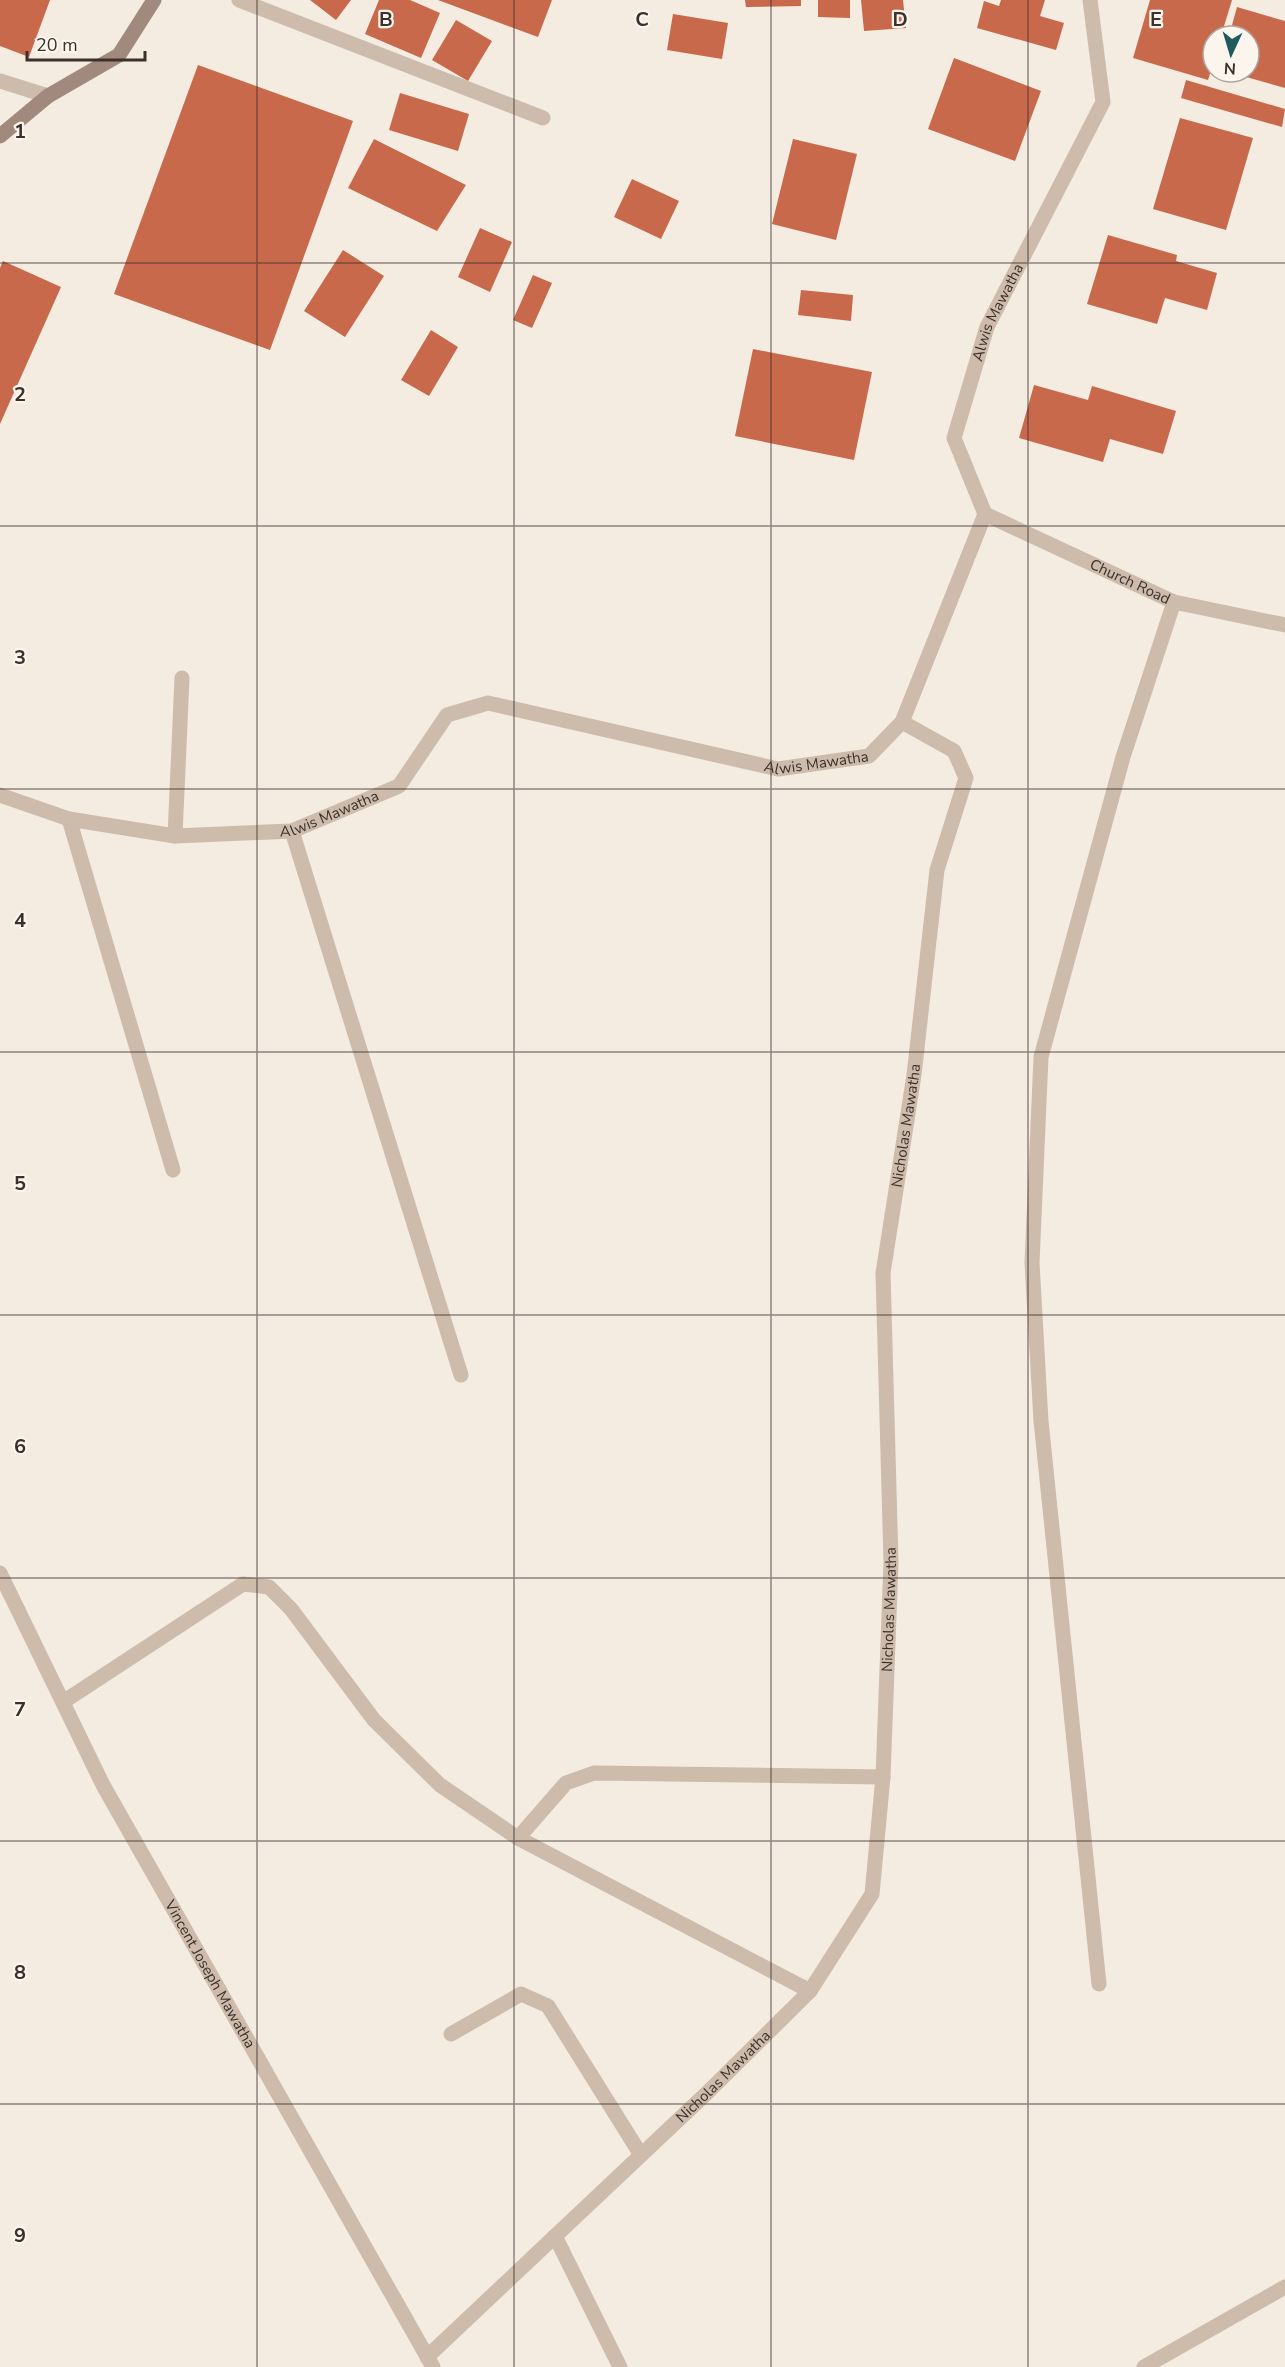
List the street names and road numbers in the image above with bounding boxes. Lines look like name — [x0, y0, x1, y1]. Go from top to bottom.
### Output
street label: Alwis Mawatha — [967, 260, 1028, 364]
street label: Church Road — [1087, 554, 1174, 609]
street label: Alwis Mawatha — [762, 746, 870, 779]
street label: Alwis Mawatha — [279, 786, 382, 842]
street label: Nicholas Mawatha — [887, 1063, 925, 1189]
street label: Nicholas Mawatha — [877, 1547, 901, 1672]
street label: Vincent Joseph Mawatha — [160, 1895, 260, 2052]
street label: Nicholas Mawatha — [672, 2026, 775, 2127]

